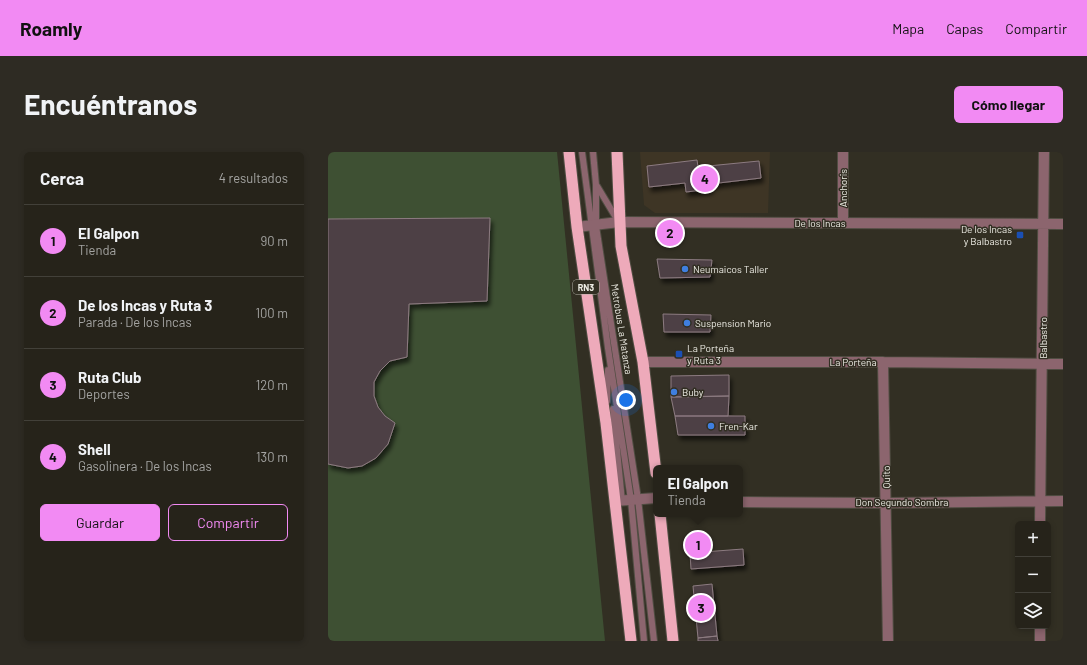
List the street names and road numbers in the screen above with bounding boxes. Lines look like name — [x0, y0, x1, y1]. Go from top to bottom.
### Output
street label: Anchoris — [837, 169, 849, 207]
street label: De los Incas — [794, 217, 846, 229]
road number: RN3 — [573, 280, 599, 294]
street label: Metrobus La Matanza — [609, 283, 635, 375]
street label: Balbastro — [1037, 317, 1049, 359]
street label: La Porteña — [829, 356, 877, 368]
street label: Quito — [880, 466, 892, 488]
street label: Don Segundo Sombra — [856, 496, 948, 508]

